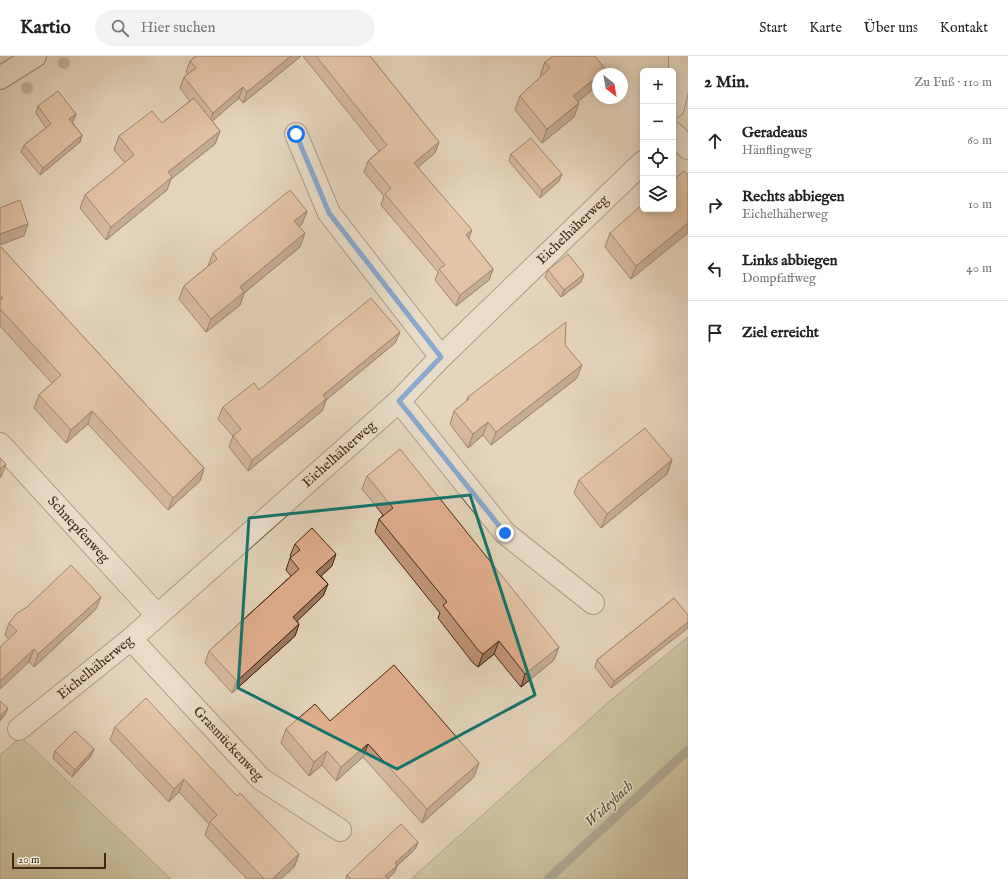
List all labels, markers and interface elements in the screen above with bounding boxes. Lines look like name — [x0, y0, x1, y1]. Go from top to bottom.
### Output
search box — [95, 10, 375, 46]
text: Kartio — [20, 16, 71, 40]
icon: search — [109, 17, 131, 39]
text: Hier suchen — [141, 18, 216, 37]
text: Start — [759, 19, 787, 37]
text: Karte — [809, 19, 842, 37]
text: Über uns — [864, 19, 918, 37]
text: Kontakt — [940, 19, 988, 37]
north arrow — [592, 68, 628, 104]
map controls — [640, 68, 676, 212]
button: + — [640, 68, 676, 104]
text: 2 Min. — [704, 72, 749, 93]
text: Zu Fuß · 110 m — [914, 74, 992, 91]
button: − — [640, 104, 676, 140]
text: Geradeaus — [742, 123, 807, 142]
route start — [287, 125, 305, 143]
icon: ahead — [704, 130, 726, 152]
text: 60 m — [967, 132, 992, 149]
button: locate — [640, 140, 676, 176]
text: Hänflingweg — [742, 142, 812, 159]
button: layers — [640, 176, 676, 212]
text: Rechts abbiegen — [742, 187, 845, 206]
street label: Eichelhäherweg — [533, 191, 613, 269]
icon: right — [704, 194, 726, 216]
text: 10 m — [968, 196, 992, 213]
text: Eichelhäherweg — [742, 206, 828, 223]
text: Links abbiegen — [742, 251, 838, 270]
icon: left — [704, 258, 726, 280]
text: 40 m — [966, 260, 992, 277]
text: Dompfaffweg — [742, 270, 816, 287]
icon: arrive — [704, 322, 726, 344]
text: Ziel erreicht — [742, 323, 819, 342]
street label: Eichelhäherweg — [298, 416, 380, 492]
street label: Schnepfenweg — [43, 492, 114, 567]
route end — [496, 524, 514, 542]
street label: Eichelhäherweg — [54, 631, 137, 704]
street label: Grasmückenweg — [189, 703, 268, 785]
water label: Wideybach — [581, 776, 638, 831]
scale bar — [12, 851, 106, 870]
text: 20 m — [18, 853, 39, 867]

